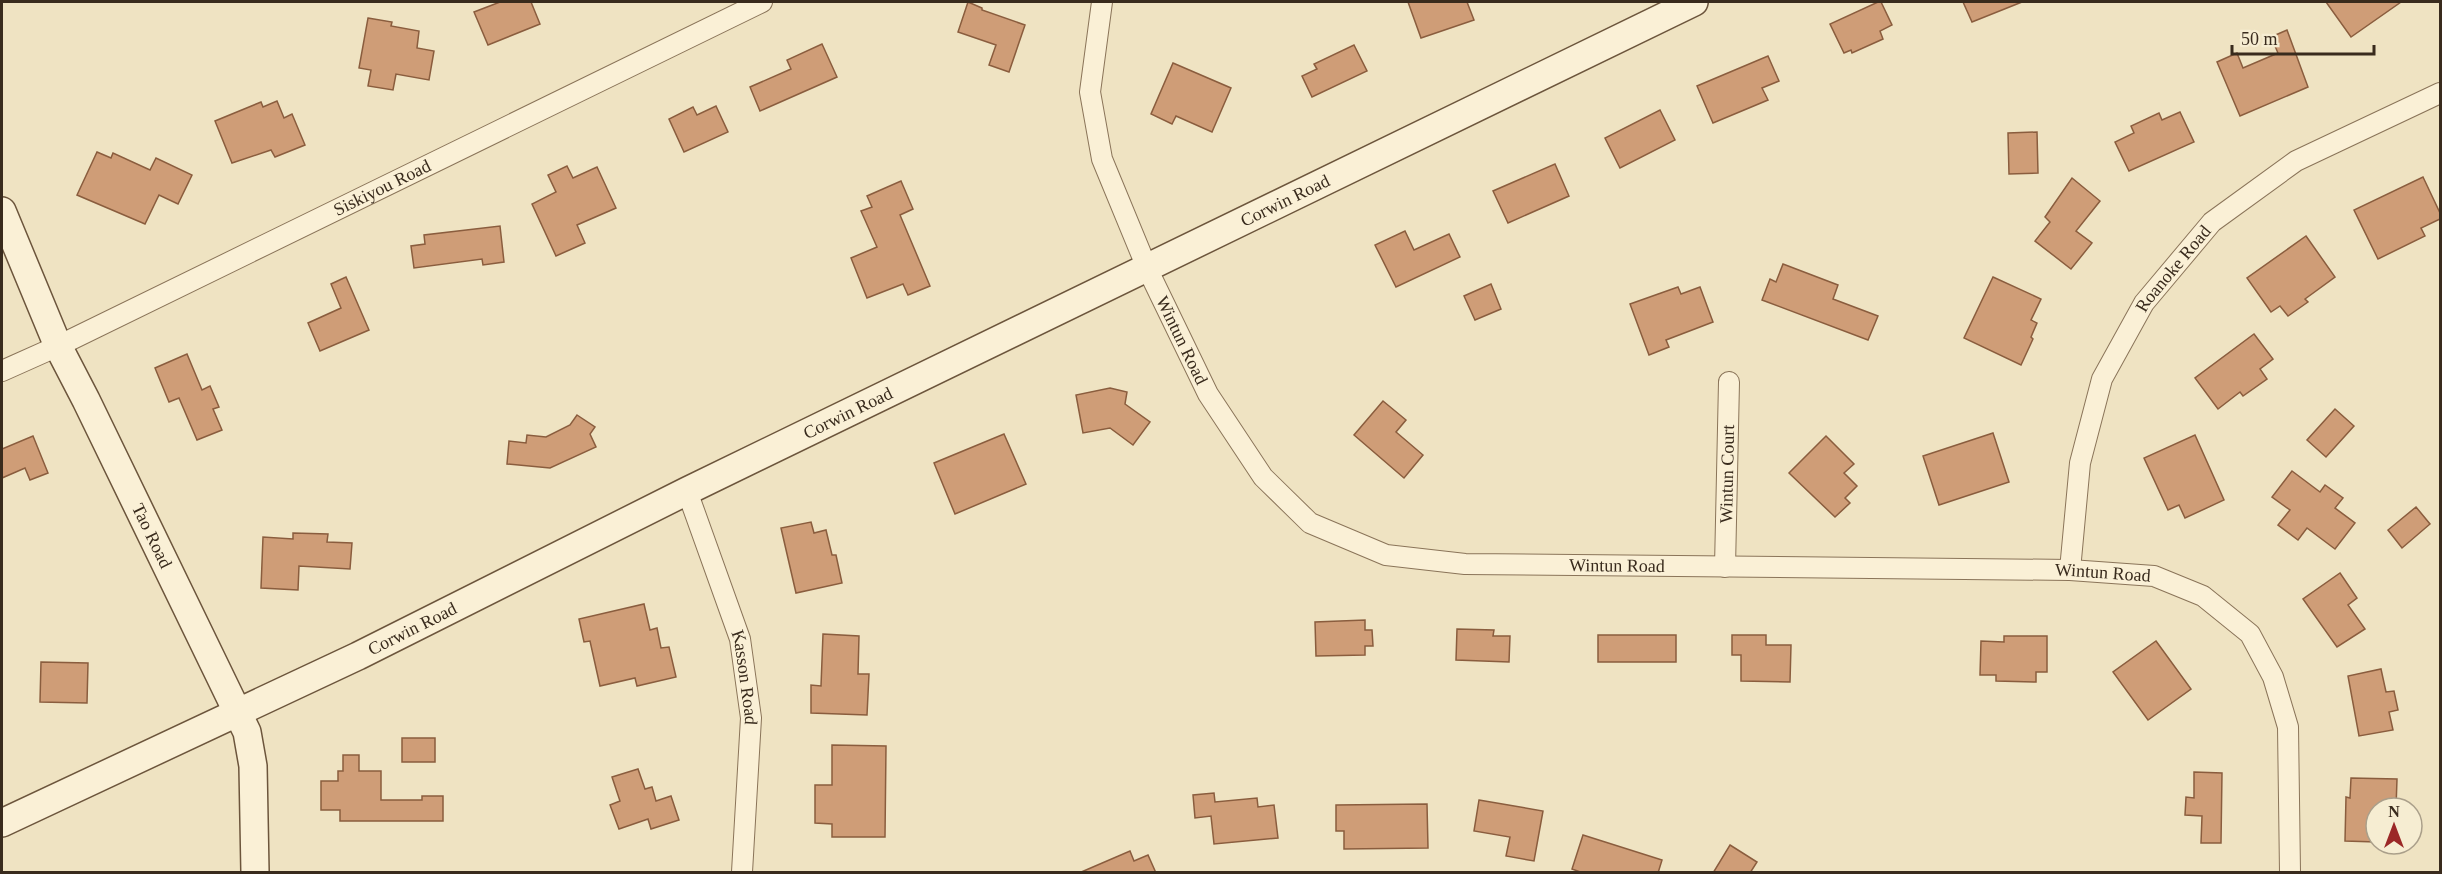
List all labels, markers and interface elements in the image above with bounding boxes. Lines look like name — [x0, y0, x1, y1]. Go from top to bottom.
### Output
scale bar — [2232, 18, 2374, 56]
text: 50 m — [2241, 29, 2278, 49]
street label: Siskiyou Road — [330, 155, 434, 220]
street label: Corwin Road — [1237, 171, 1333, 231]
street label: Roanoke Road — [2131, 221, 2215, 315]
street label: Wintun Road — [1152, 293, 1212, 388]
street label: Corwin Road — [800, 383, 896, 443]
street label: Wintun Court — [1716, 424, 1738, 524]
street label: Tao Road — [128, 500, 176, 571]
street label: Wintun Road — [1569, 555, 1665, 576]
street label: Wintun Road — [2055, 560, 2151, 586]
street label: Corwin Road — [365, 598, 460, 659]
street label: Kasson Road — [728, 627, 761, 725]
north arrow — [2364, 796, 2424, 856]
text: N — [2388, 803, 2400, 820]

